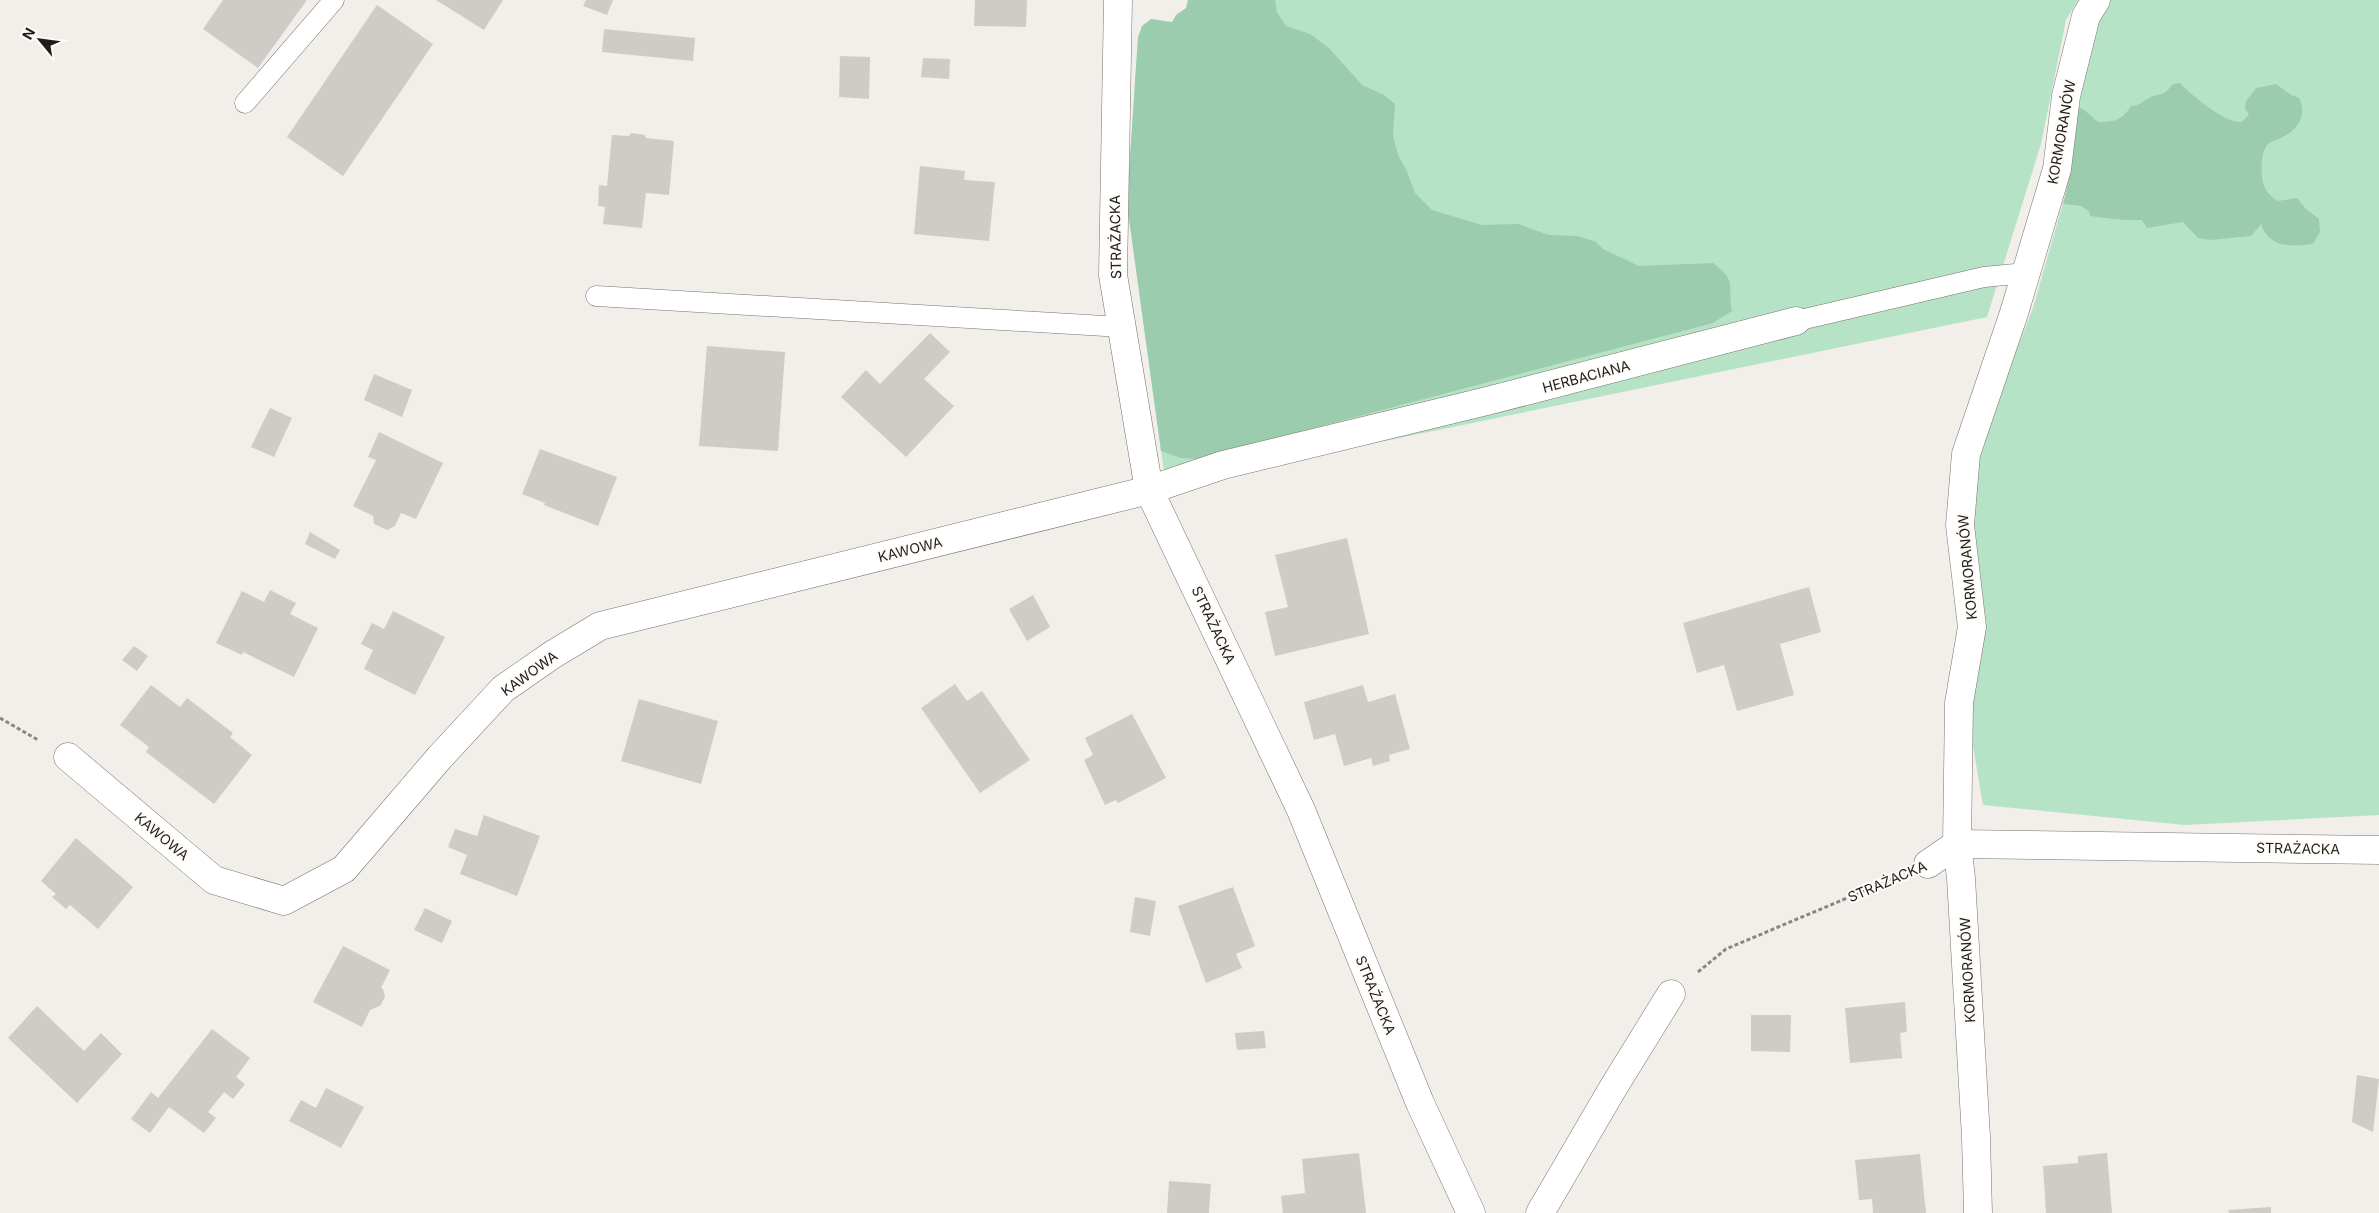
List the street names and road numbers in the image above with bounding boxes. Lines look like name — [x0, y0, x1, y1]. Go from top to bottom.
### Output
street label: KORMORANÓW — [2043, 78, 2079, 186]
street label: STRAŻACKA — [1106, 195, 1124, 279]
street label: HERBACIANA — [1540, 356, 1632, 396]
street label: KORMORANÓW — [1954, 513, 1980, 620]
street label: KAWOWA — [876, 533, 944, 565]
street label: STRAŻACKA — [1189, 583, 1240, 667]
street label: KAWOWA — [498, 647, 561, 699]
street label: KAWOWA — [131, 808, 193, 864]
street label: STRAŻACKA — [2256, 839, 2340, 857]
street label: STRAŻACKA — [1845, 857, 1929, 905]
street label: KORMORANÓW — [1956, 917, 1978, 1023]
street label: STRAŻACKA — [1352, 953, 1400, 1037]

